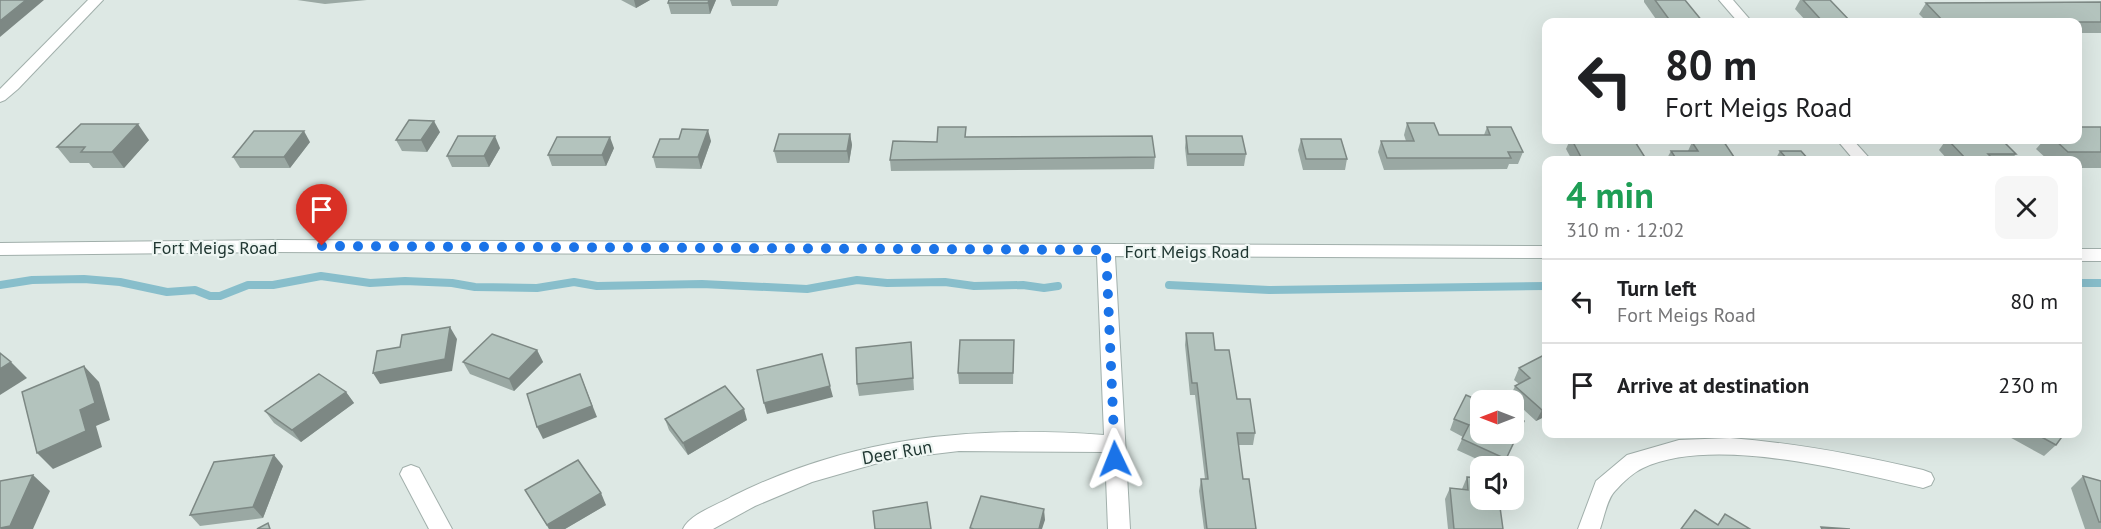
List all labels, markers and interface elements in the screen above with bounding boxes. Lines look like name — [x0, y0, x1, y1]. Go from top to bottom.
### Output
text: 80 m — [1665, 37, 1757, 92]
icon: left — [1566, 42, 1644, 120]
text: Fort Meigs Road — [1665, 90, 1852, 124]
text: 4 min — [1566, 171, 1654, 218]
button: close — [1995, 176, 2058, 239]
pin — [296, 184, 347, 246]
icon: arrive — [305, 193, 338, 226]
text: 310 m · 12:02 — [1566, 217, 1684, 243]
street label: Fort Meigs Road — [153, 236, 277, 259]
street label: Fort Meigs Road — [1125, 240, 1249, 263]
text: Turn left — [1617, 274, 1697, 302]
icon: left — [1566, 285, 1599, 318]
text: 80 m — [2010, 287, 2058, 315]
text: Fort Meigs Road — [1617, 302, 1756, 328]
icon: arrive — [1566, 369, 1599, 402]
text: Arrive at destination — [1617, 371, 1809, 399]
text: 230 m — [1998, 371, 2058, 399]
north arrow — [1470, 390, 1524, 444]
map controls — [1470, 390, 1524, 510]
position arrow — [1083, 427, 1147, 491]
street label: Deer Run — [860, 435, 934, 469]
button: sound — [1470, 456, 1524, 510]

